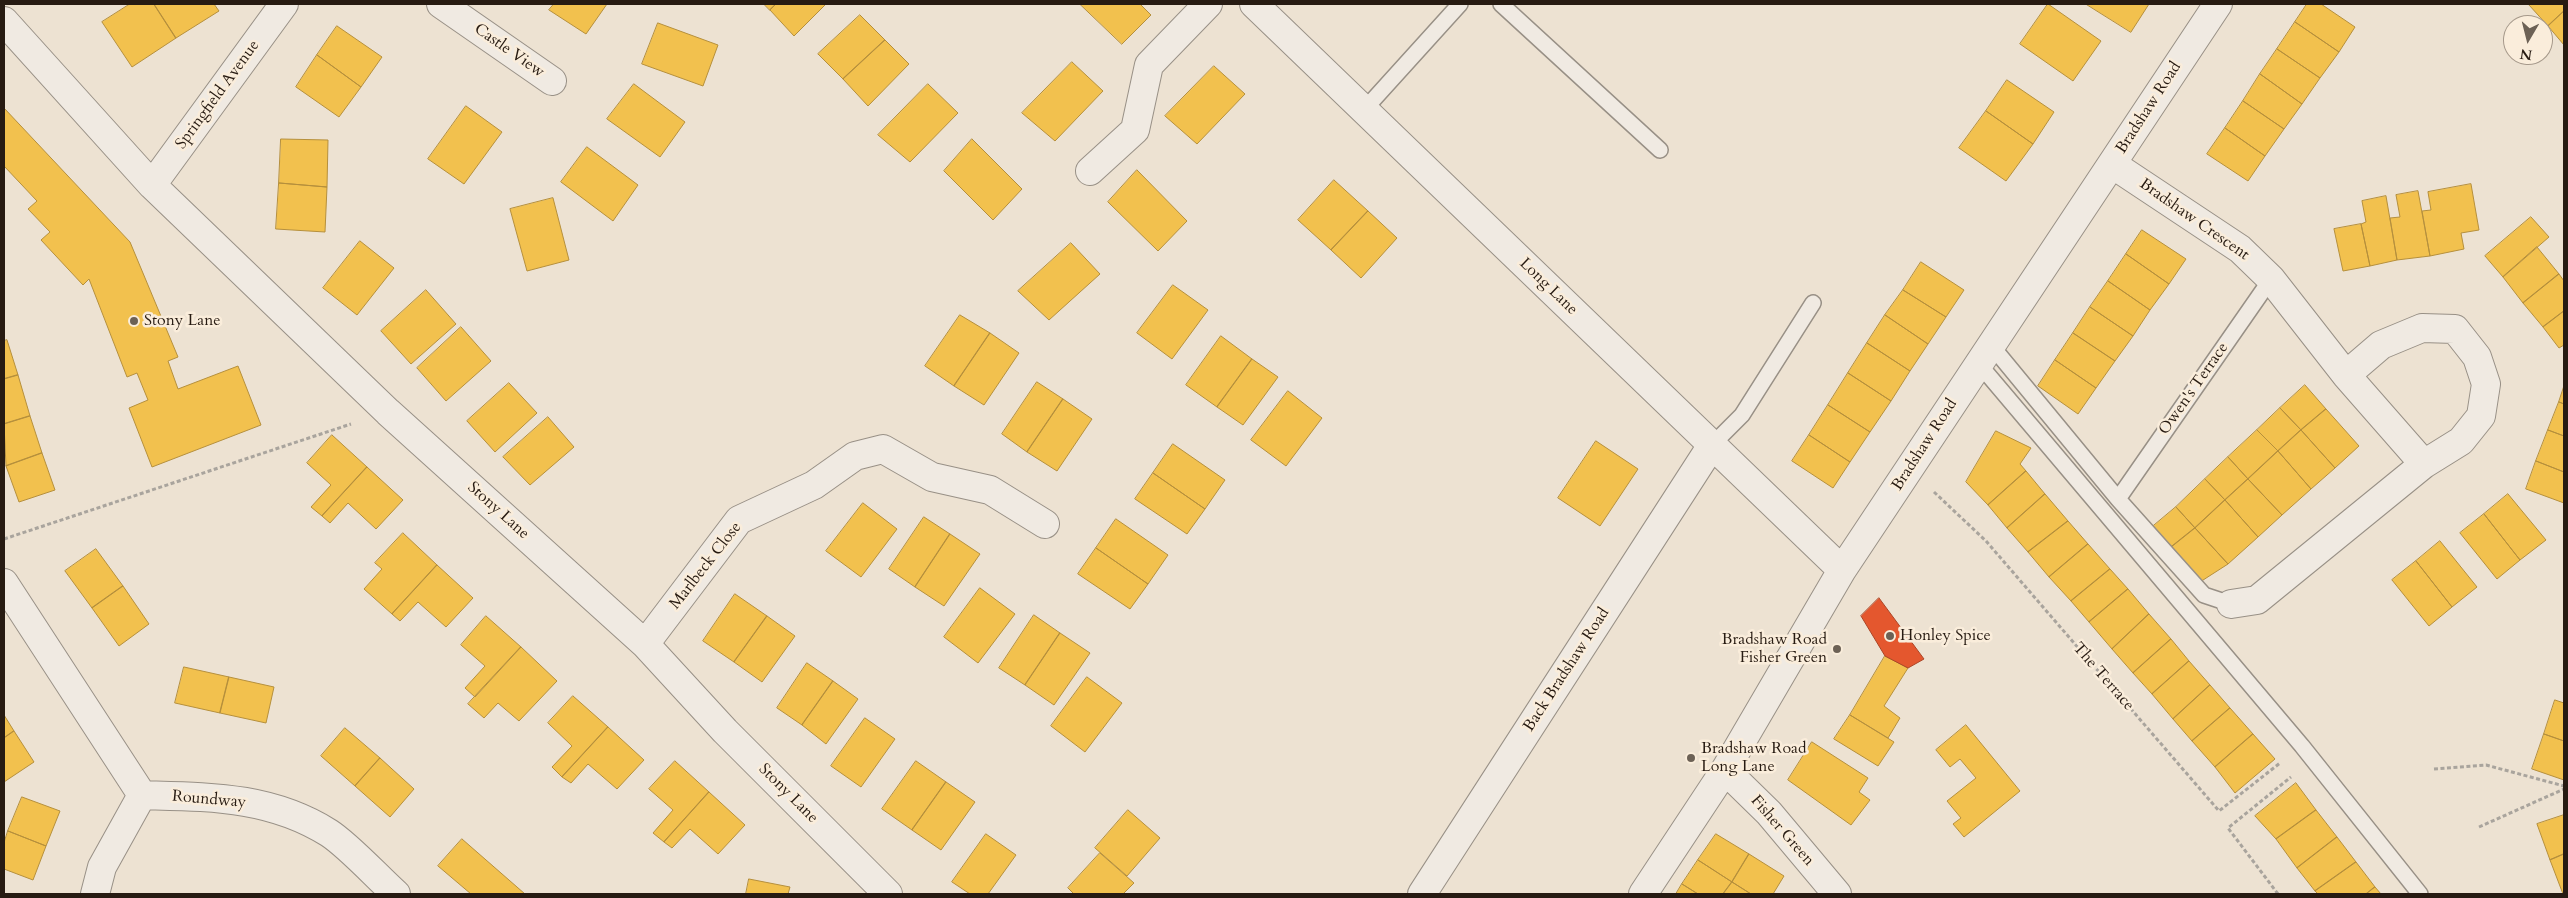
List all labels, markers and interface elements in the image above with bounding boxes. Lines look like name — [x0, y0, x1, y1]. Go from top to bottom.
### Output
north arrow — [2503, 15, 2553, 65]
street label: Castle View — [470, 20, 548, 82]
street label: Springfield Avenue — [172, 37, 264, 153]
text: N — [2519, 44, 2533, 65]
street label: Bradshaw Road — [2112, 59, 2186, 157]
street label: Bradshaw Crescent — [2135, 175, 2253, 265]
street label: Long Lane — [1515, 255, 1581, 319]
place label: Stony Lane — [144, 311, 221, 331]
marker: Stony Lane — [128, 315, 140, 327]
street label: Owen's Terrace — [2155, 339, 2233, 439]
street label: Bradshaw Road — [1888, 396, 1962, 494]
street label: Stony Lane — [463, 478, 533, 544]
street label: Marlbeck Close — [666, 519, 746, 613]
street label: Back Bradshaw Road — [1520, 605, 1614, 735]
place label: Honley Spice — [1900, 626, 1991, 646]
place label: Bradshaw Road Fisher Green — [1722, 630, 1827, 668]
marker: Honley Spice — [1884, 630, 1896, 642]
street label: The Terrace — [2068, 639, 2138, 715]
marker: Bradshaw Road Fisher Green — [1831, 643, 1843, 655]
place label: Bradshaw Road Long Lane — [1701, 739, 1806, 777]
marker: Bradshaw Road Long Lane — [1685, 752, 1697, 764]
street label: Stony Lane — [754, 760, 822, 828]
street label: Roundway — [171, 787, 247, 813]
street label: Fisher Green — [1746, 792, 1818, 870]

